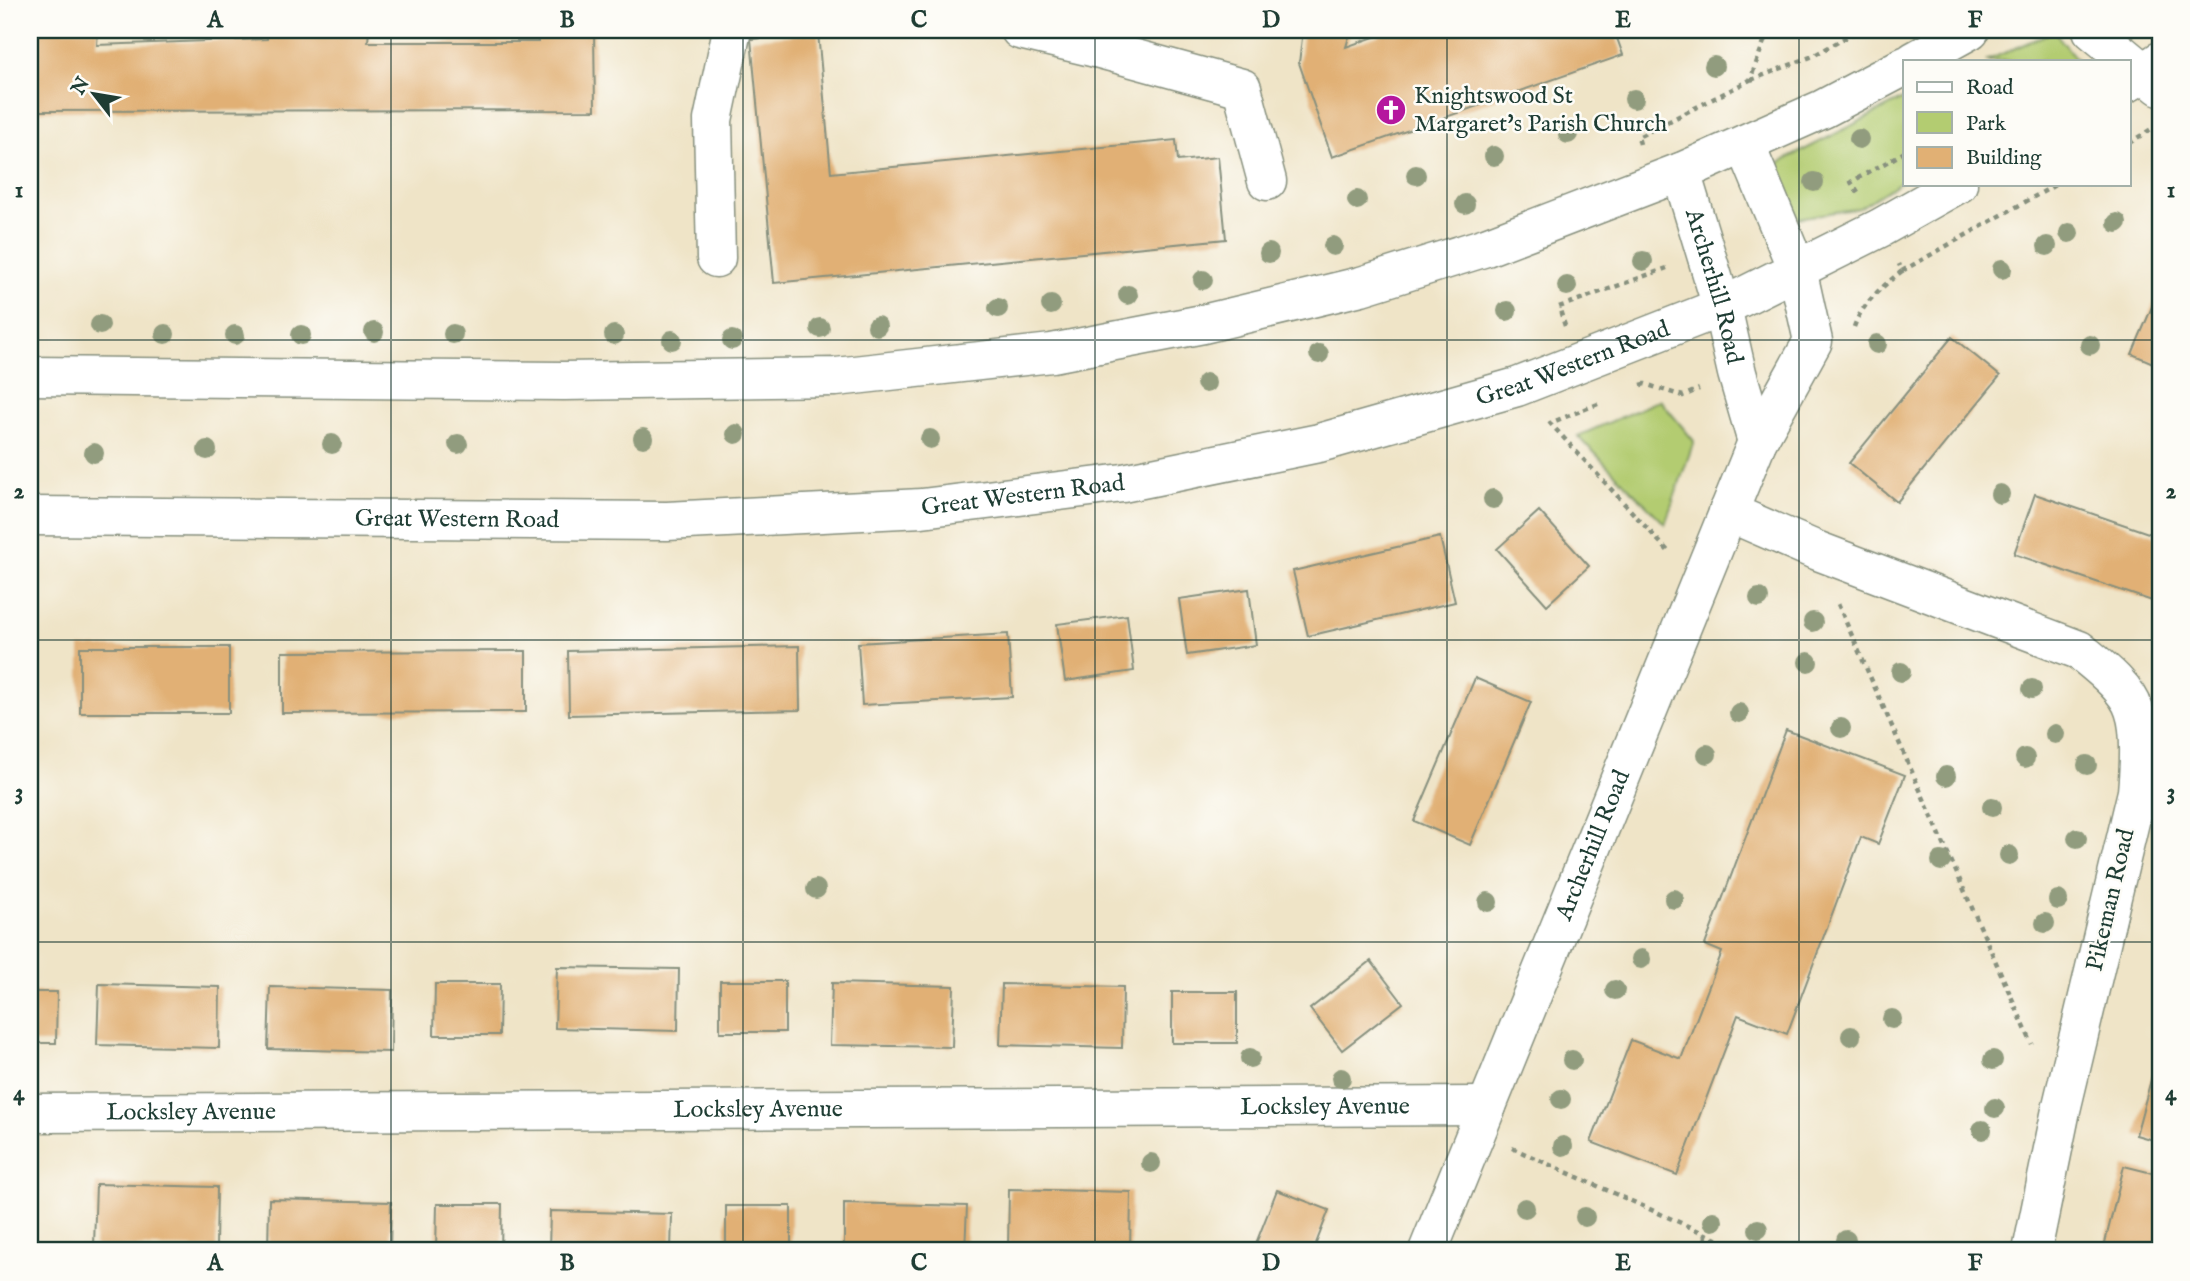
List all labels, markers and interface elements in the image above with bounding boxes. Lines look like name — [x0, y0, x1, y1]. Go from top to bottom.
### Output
text: A — [206, 6, 224, 35]
text: B — [559, 6, 575, 35]
text: C — [911, 6, 928, 35]
text: D — [1262, 6, 1280, 35]
text: E — [1615, 6, 1631, 35]
text: F — [1968, 6, 1983, 35]
north arrow — [60, 60, 130, 130]
legend — [1903, 60, 2130, 186]
text: N — [66, 73, 96, 100]
text: Road — [1966, 75, 2014, 102]
place label: Knightswood St Margaret's Parish Church — [1414, 81, 1667, 140]
church icon: Knightswood St Margaret's Parish Church — [1374, 93, 1408, 127]
text: Park — [1966, 111, 2007, 138]
text: Building — [1966, 145, 2042, 172]
text: 1 — [15, 176, 23, 205]
text: 1 — [2167, 176, 2175, 205]
street label: Archerhill Road — [1677, 204, 1750, 367]
street label: Great Western Road — [1472, 313, 1674, 413]
street label: Great Western Road — [920, 467, 1126, 523]
text: 2 — [14, 477, 25, 506]
text: 2 — [2166, 477, 2177, 506]
street label: Great Western Road — [355, 503, 559, 536]
street label: Archerhill Road — [1548, 765, 1638, 926]
text: 3 — [15, 778, 23, 807]
text: 3 — [2167, 778, 2175, 807]
street label: Pikeman Road — [2080, 826, 2142, 974]
text: 4 — [13, 1079, 25, 1108]
text: 4 — [2165, 1079, 2177, 1108]
street label: Locksley Avenue — [1240, 1091, 1410, 1123]
street label: Locksley Avenue — [673, 1094, 843, 1125]
street label: Locksley Avenue — [106, 1096, 276, 1128]
text: A — [206, 1249, 224, 1278]
text: B — [559, 1249, 575, 1278]
text: C — [911, 1249, 928, 1278]
text: D — [1262, 1249, 1280, 1278]
text: E — [1615, 1249, 1631, 1278]
text: F — [1968, 1249, 1983, 1278]

